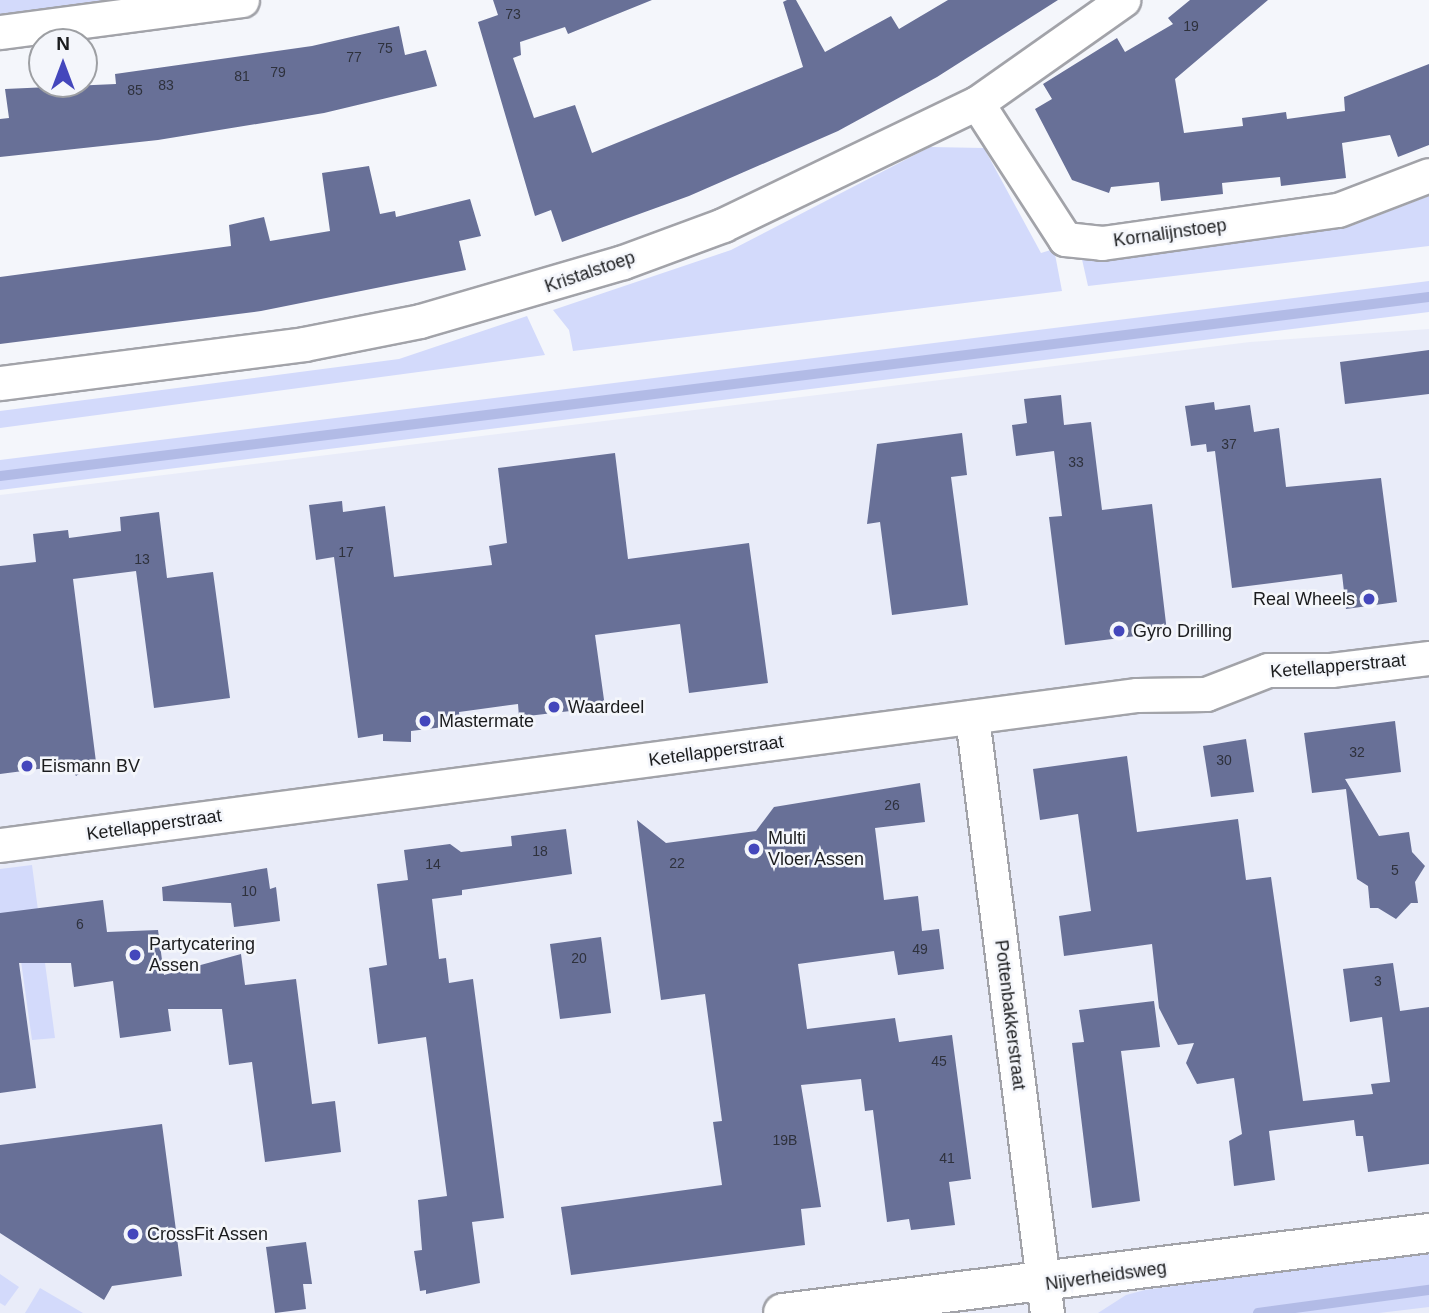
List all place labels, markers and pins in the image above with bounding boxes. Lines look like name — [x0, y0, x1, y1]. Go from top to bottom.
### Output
place label: Real Wheels — [1253, 588, 1355, 610]
marker: Real Wheels — [1361, 591, 1377, 607]
place label: Gyro Drilling — [1133, 620, 1232, 642]
marker: Gyro Drilling — [1111, 623, 1127, 639]
place label: Waardeel — [568, 696, 644, 718]
marker: Waardeel — [546, 699, 562, 715]
place label: Mastermate — [439, 710, 534, 732]
marker: Mastermate — [417, 713, 433, 729]
place label: Eismann BV — [41, 755, 140, 777]
marker: Eismann BV — [19, 758, 35, 774]
place label: Multi Vloer Assen — [768, 828, 865, 870]
marker: Multi Vloer Assen — [746, 841, 762, 857]
place label: Partycatering Assen — [149, 934, 255, 976]
marker: Partycatering Assen — [127, 947, 143, 963]
place label: CrossFit Assen — [147, 1223, 269, 1245]
marker: CrossFit Assen — [125, 1226, 141, 1242]

